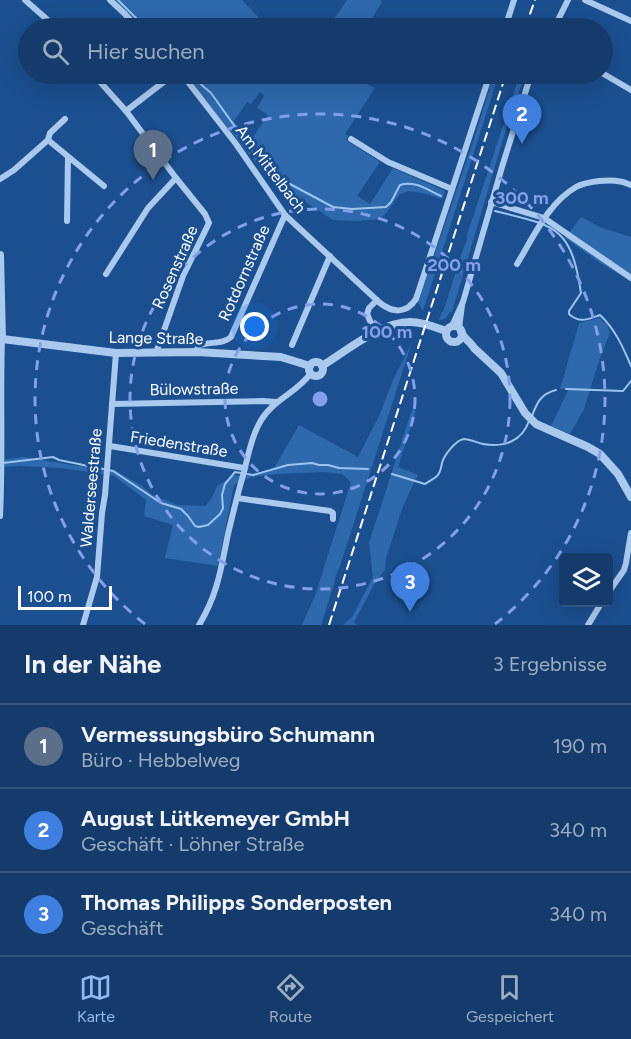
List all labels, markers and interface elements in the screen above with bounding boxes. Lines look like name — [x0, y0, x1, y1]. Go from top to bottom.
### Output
search box — [18, 18, 613, 84]
icon: search — [39, 35, 72, 68]
text: Hier suchen — [87, 38, 205, 65]
pin: 2 — [502, 94, 542, 144]
street label: Am Mittelbach — [232, 121, 310, 217]
pin: 1 — [134, 130, 172, 180]
text: 300 m — [495, 187, 549, 209]
street label: Rosenstraße — [148, 222, 202, 312]
street label: Rotdornstraße — [214, 222, 274, 324]
text: 200 m — [427, 254, 481, 276]
your location — [240, 312, 269, 341]
text: 100 m — [362, 321, 412, 343]
street label: Lange Straße — [108, 328, 204, 348]
street label: Bülowstraße — [150, 379, 239, 399]
centre of rings — [310, 389, 330, 409]
street label: Walderseestraße — [76, 427, 106, 548]
street label: Friedenstraße — [129, 427, 229, 461]
map controls — [559, 553, 613, 607]
button: layers — [559, 553, 613, 607]
pin: 3 — [390, 562, 430, 612]
scale bar — [18, 583, 112, 610]
text: 100 m — [27, 587, 72, 606]
text: In der Nähe — [24, 648, 161, 680]
text: 3 Ergebnisse — [493, 652, 607, 676]
text: Vermessungsbüro Schumann — [81, 721, 375, 748]
text: 1 — [39, 734, 48, 758]
text: 190 m — [553, 734, 607, 758]
text: Büro · Hebbelweg — [81, 748, 241, 772]
text: August Lütkemeyer GmbH — [81, 805, 350, 832]
text: 2 — [38, 818, 49, 842]
text: 340 m — [549, 818, 607, 842]
text: Geschäft · Löhner Straße — [81, 832, 304, 856]
text: Thomas Philipps Sonderposten — [81, 889, 392, 916]
text: 3 — [38, 902, 49, 926]
text: 340 m — [549, 902, 607, 926]
text: Geschäft — [81, 916, 164, 940]
tab: Karte — [77, 971, 115, 1026]
tab: Route — [269, 971, 312, 1026]
tab: Gespeichert — [466, 971, 554, 1026]

